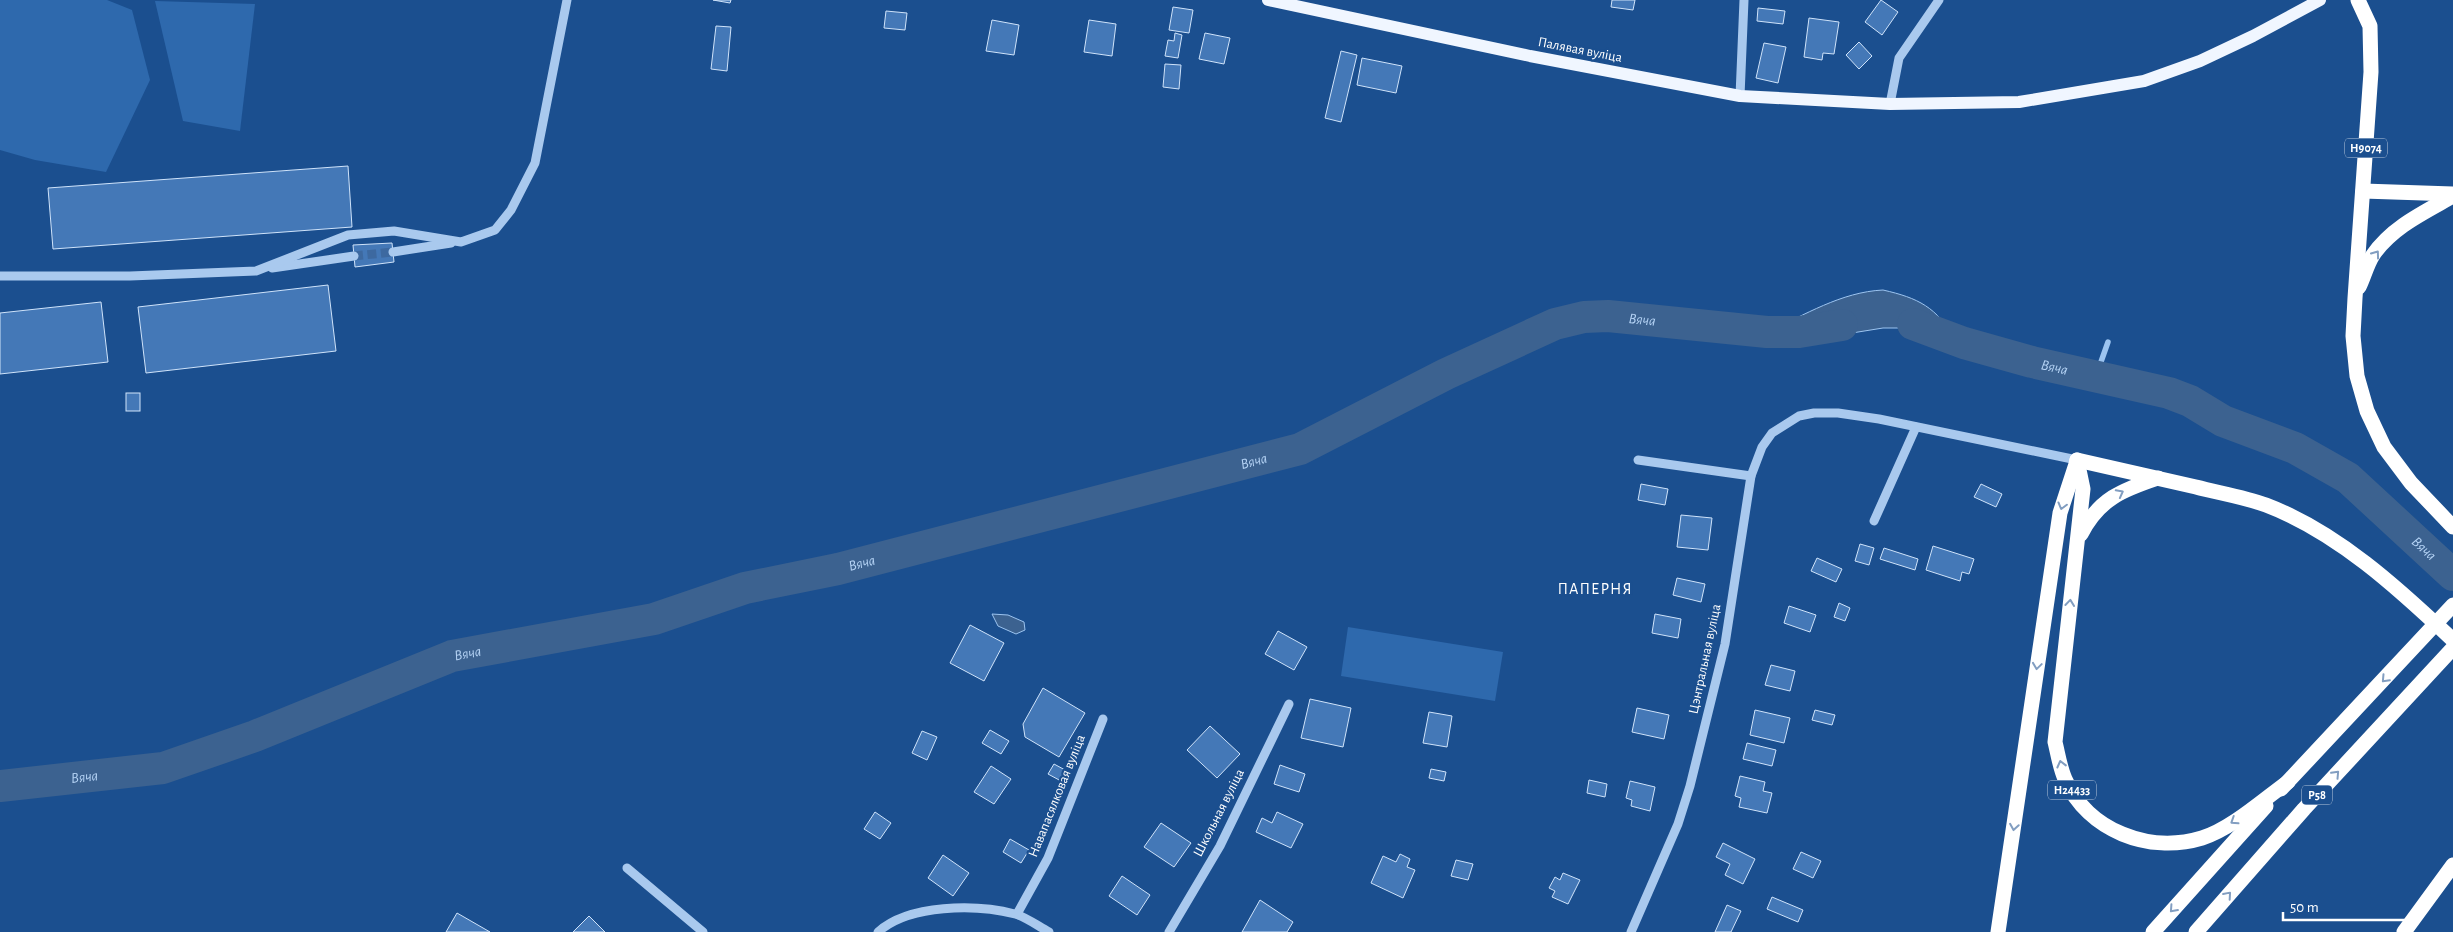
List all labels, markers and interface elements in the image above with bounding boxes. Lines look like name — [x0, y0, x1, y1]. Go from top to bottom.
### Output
street label: Палявая вуліца — [1537, 35, 1624, 65]
road number: Н9074 — [2345, 138, 2387, 158]
one-way arrow — [2370, 250, 2379, 260]
water label: Вяча — [1628, 311, 1656, 328]
water label: Вяча — [2040, 357, 2069, 377]
water label: Вяча — [1239, 450, 1269, 472]
one-way arrow — [2115, 489, 2124, 499]
one-way arrow — [2057, 501, 2067, 509]
water label: Вяча — [2409, 534, 2439, 563]
water label: Вяча — [847, 552, 877, 573]
district label: ПАПЕРНЯ — [1557, 581, 1633, 597]
one-way arrow — [2065, 599, 2076, 607]
street label: Цэнтральная вуліца — [1687, 602, 1724, 715]
water label: Вяча — [453, 643, 482, 663]
one-way arrow — [2033, 662, 2043, 671]
one-way arrow — [2382, 673, 2391, 682]
street label: Навапасялковая вуліца — [1026, 732, 1088, 859]
one-way arrow — [2056, 760, 2067, 769]
street label: Школьная вуліца — [1191, 766, 1247, 859]
water label: Вяча — [70, 768, 99, 786]
one-way arrow — [2330, 771, 2339, 780]
road number: Н24433 — [2048, 780, 2096, 800]
road number: Р58 — [2302, 786, 2332, 804]
one-way arrow — [2230, 814, 2239, 824]
one-way arrow — [2009, 823, 2020, 831]
scale bar — [2283, 890, 2417, 922]
one-way arrow — [2222, 892, 2231, 901]
text: 50 m — [2290, 900, 2319, 915]
one-way arrow — [2170, 904, 2179, 913]

